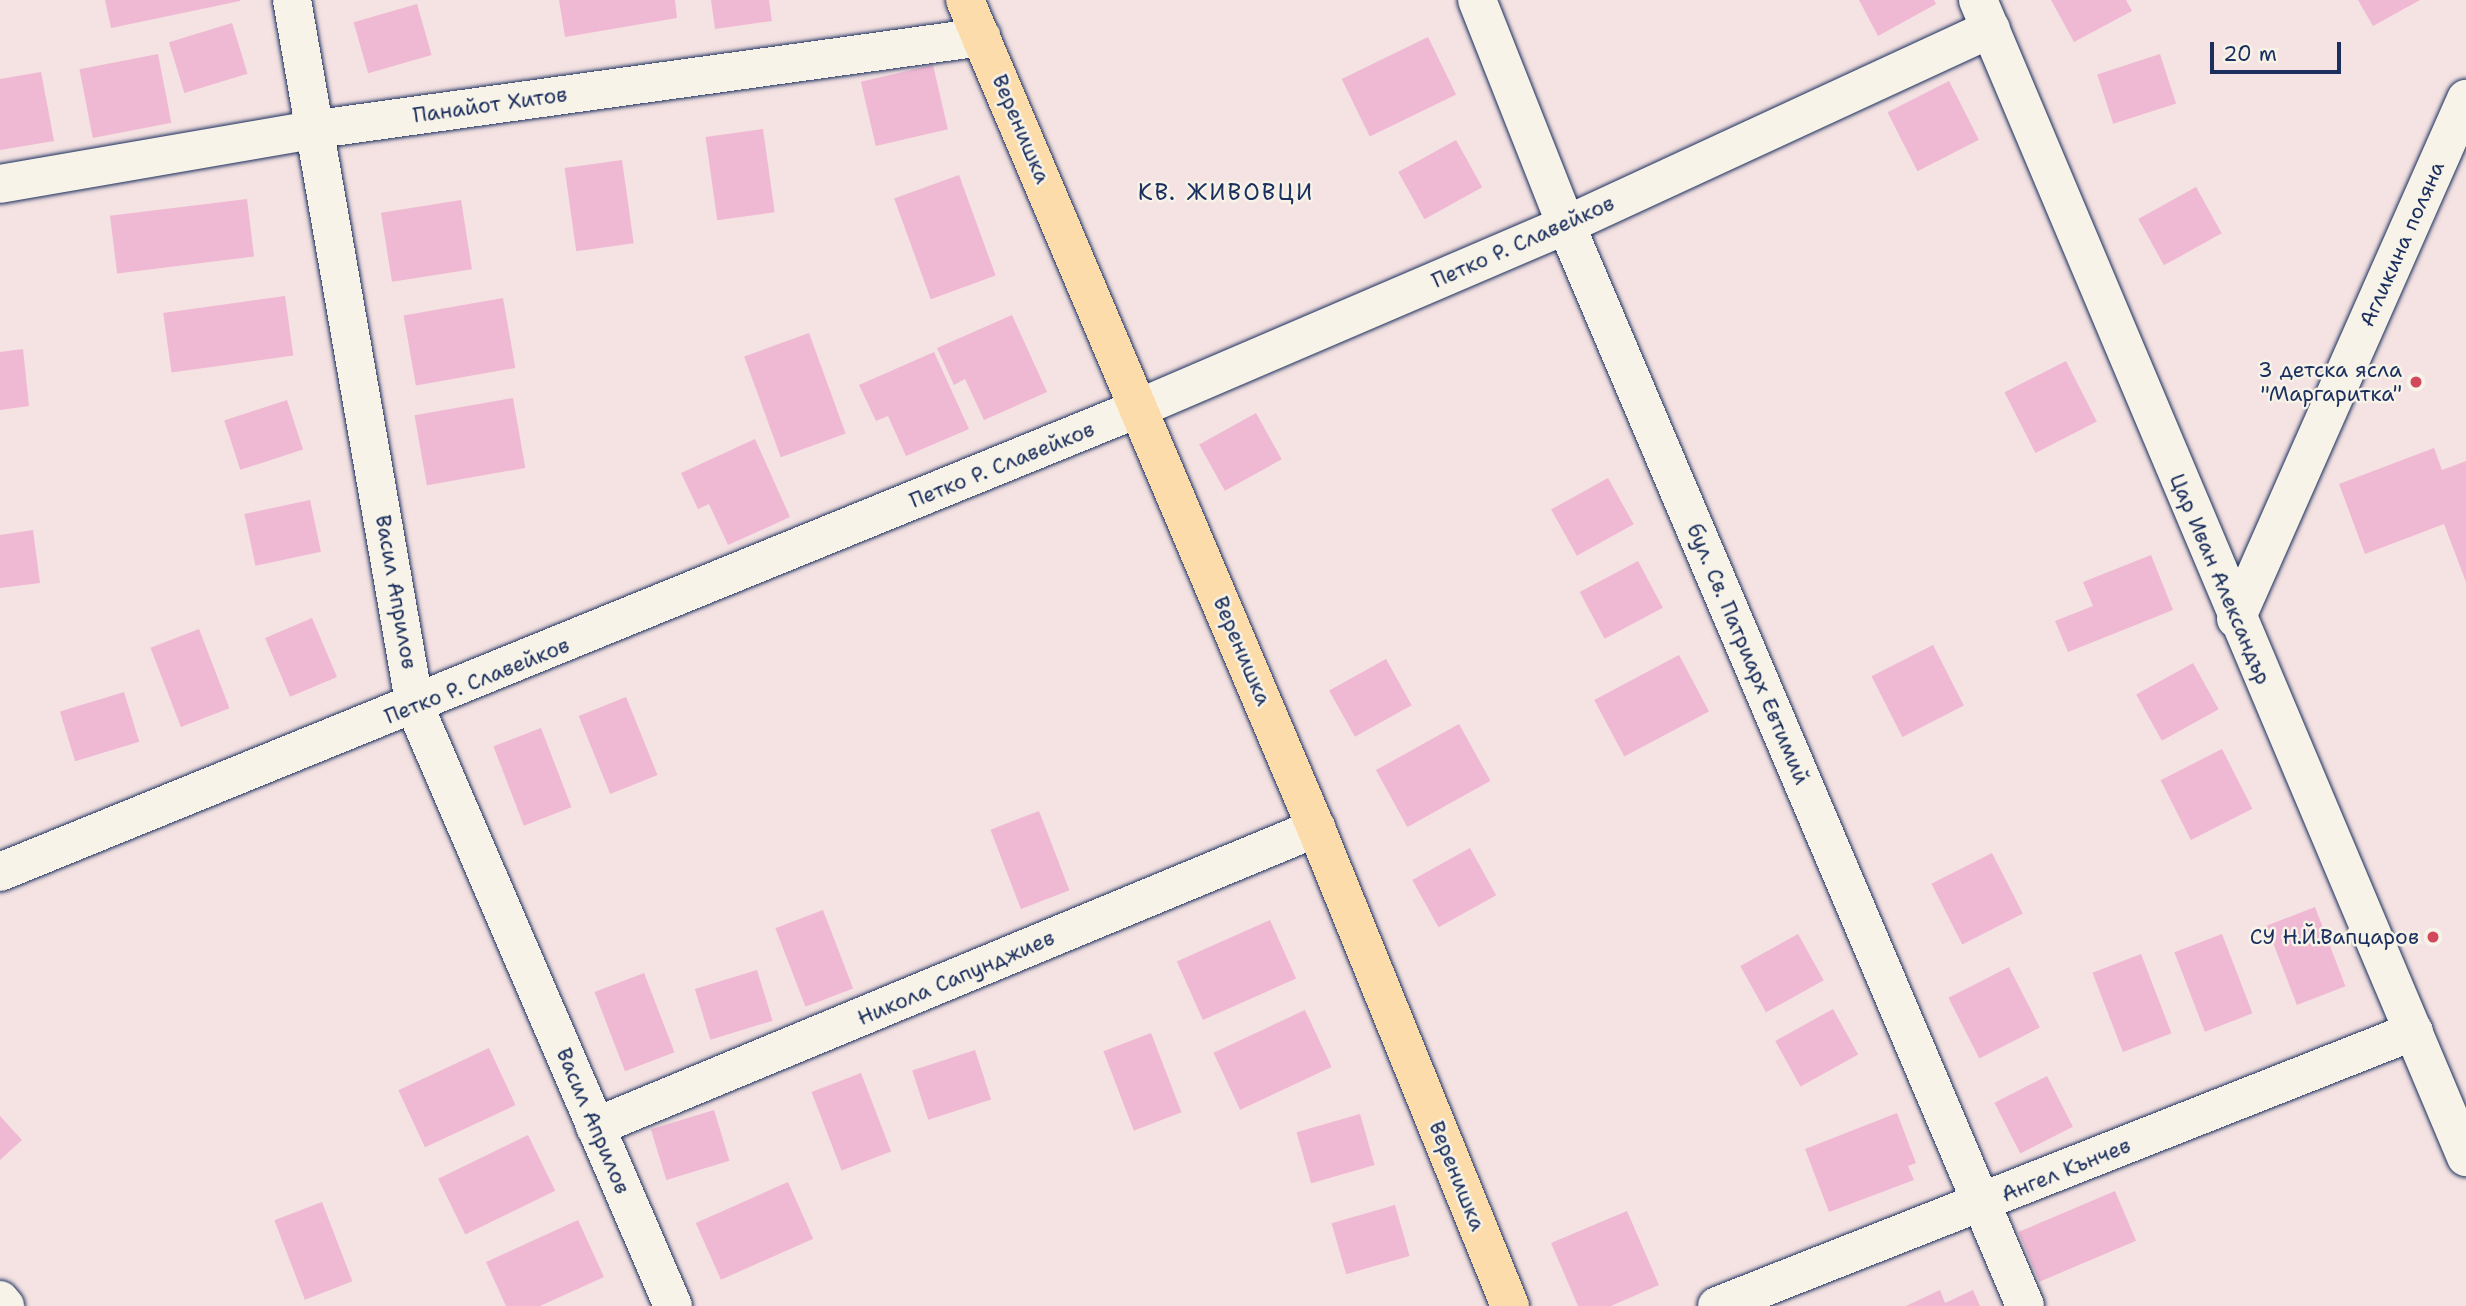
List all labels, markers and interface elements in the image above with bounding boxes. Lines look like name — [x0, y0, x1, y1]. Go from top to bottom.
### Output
scale bar — [2214, 28, 2345, 72]
text: 20 m — [2223, 40, 2277, 68]
street label: Веренишка — [987, 71, 1055, 187]
street label: Панайот Хитов — [411, 82, 569, 128]
street label: Агликина поляна — [2354, 157, 2450, 331]
district label: КВ. ЖИВОВЦИ — [1139, 178, 1313, 206]
street label: Петко Р. Славейков — [1428, 190, 1618, 294]
place label: 3 детска ясла "Маргаритка" — [2258, 357, 2402, 407]
marker: 3 детска ясла "Маргаритка" — [2408, 374, 2424, 390]
street label: Петко Р. Славейков — [906, 416, 1098, 514]
street label: Цар Иван Александър — [2164, 470, 2276, 688]
street label: Васил Априлов — [370, 513, 422, 671]
street label: бул. Св. Патриарх Евтимий — [1682, 520, 1814, 788]
street label: Веренишка — [1208, 593, 1276, 709]
street label: Петко Р. Славейков — [381, 632, 573, 730]
place label: СУ Н.Й.Вапцаров — [2250, 924, 2419, 950]
street label: Никола Сапунджиев — [854, 925, 1058, 1031]
marker: СУ Н.Й.Вапцаров — [2425, 929, 2441, 945]
street label: Васил Априлов — [551, 1044, 635, 1198]
street label: Веренишка — [1424, 1118, 1490, 1234]
street label: Ангел Кънчев — [1998, 1133, 2134, 1207]

